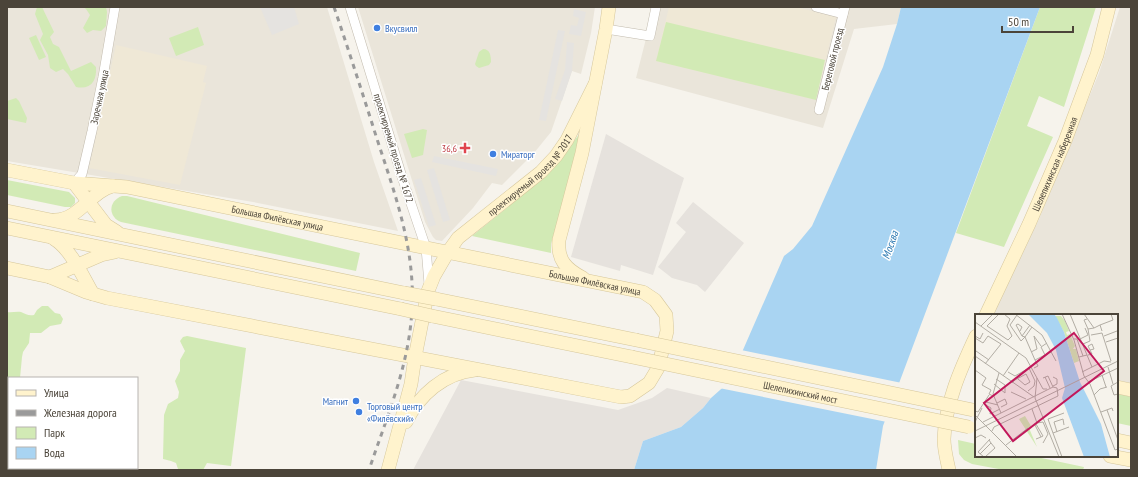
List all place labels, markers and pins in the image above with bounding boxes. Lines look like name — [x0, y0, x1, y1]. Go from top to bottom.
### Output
place label: Вкусвилл — [385, 22, 417, 35]
marker: Вкусвилл — [372, 23, 382, 33]
place label: 36,6 — [442, 142, 457, 155]
marker: 36,6 — [460, 143, 470, 153]
place label: Мираторг — [501, 148, 535, 161]
marker: Мираторг — [488, 149, 498, 159]
place label: Магнит — [323, 395, 349, 408]
marker: Магнит — [351, 396, 361, 406]
place label: Торговый центр «Филёвский» — [367, 400, 423, 425]
marker: Торговый центр «Филёвский» — [354, 407, 364, 417]

